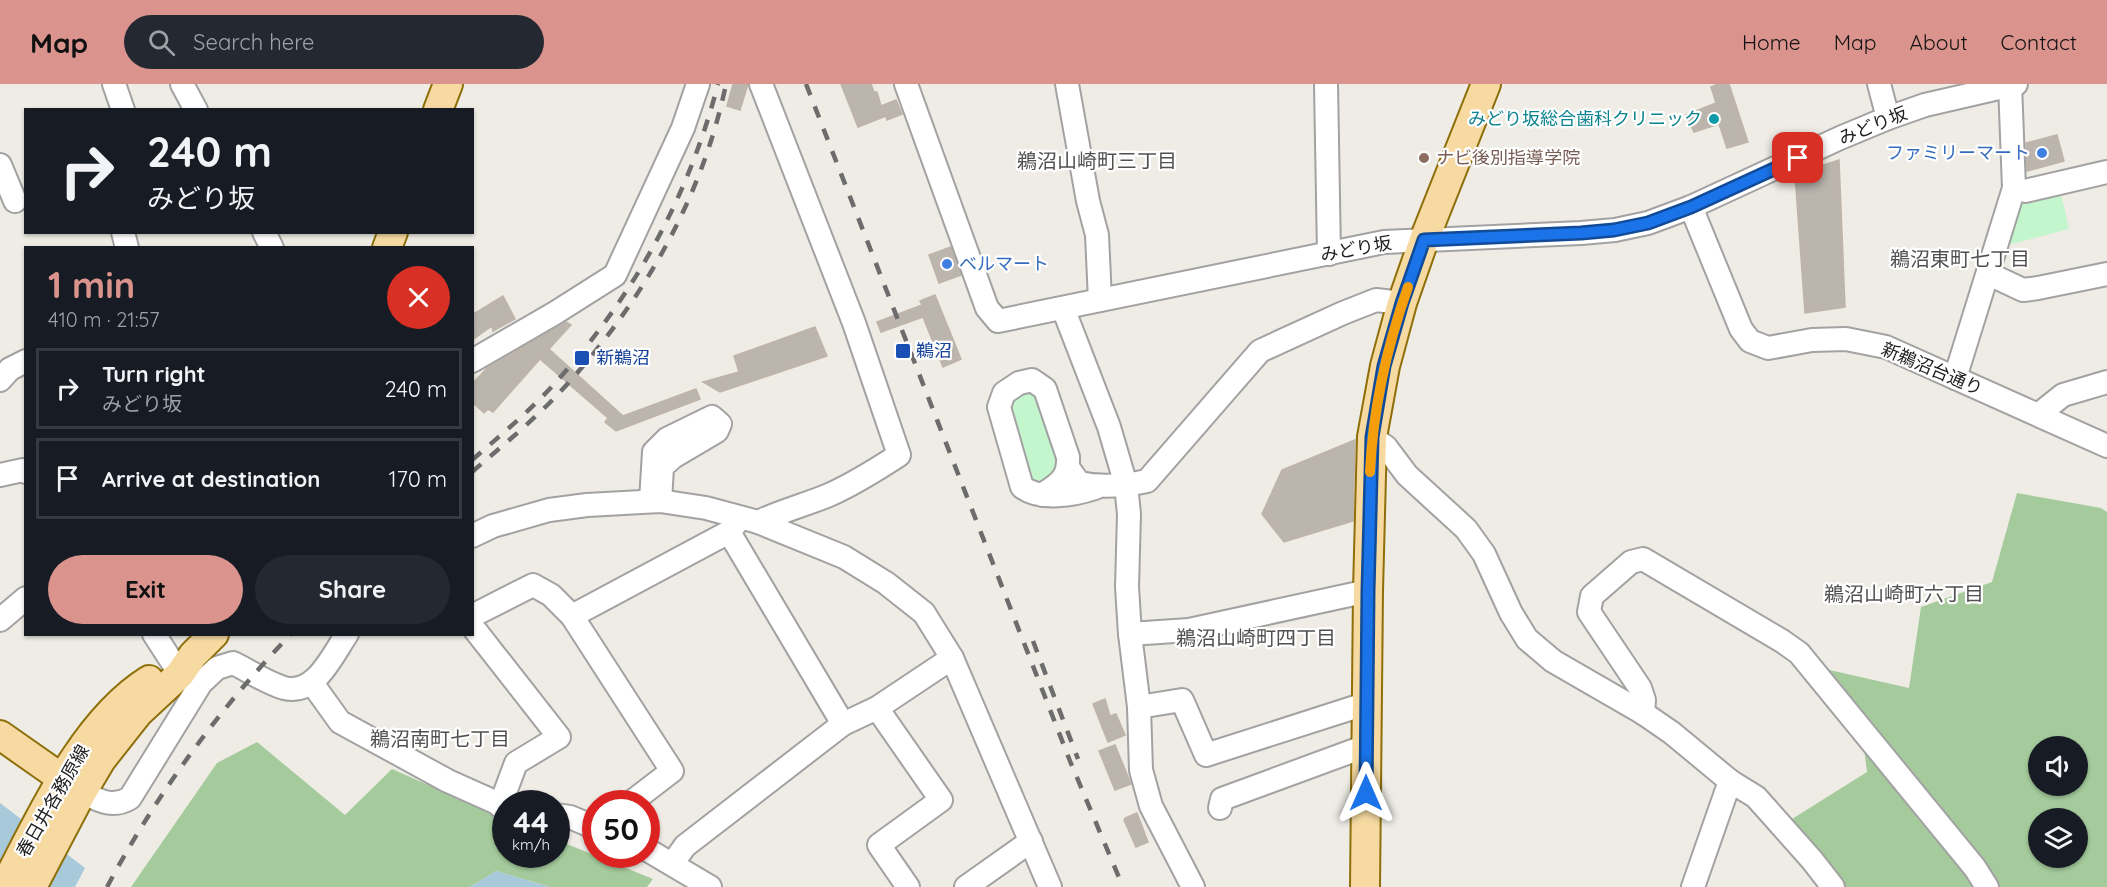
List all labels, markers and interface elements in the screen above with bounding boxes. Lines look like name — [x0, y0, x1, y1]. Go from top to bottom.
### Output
search box — [124, 15, 544, 69]
text: Map — [30, 25, 88, 60]
icon: search — [145, 26, 178, 59]
text: Search here — [193, 28, 315, 56]
text: Home — [1742, 29, 1801, 55]
text: Map — [1834, 29, 1877, 55]
text: About — [1910, 29, 1968, 55]
text: Contact — [2001, 29, 2077, 55]
street label: みどり坂 — [1835, 101, 1910, 150]
place label: みどり坂総合歯科クリニック — [1468, 107, 1702, 130]
marker: みどり坂総合歯科クリニック — [1707, 112, 1721, 126]
text: 240 m — [147, 125, 272, 178]
icon: right — [48, 132, 126, 210]
pin — [1772, 132, 1823, 183]
icon: arrive — [1781, 141, 1814, 174]
place label: ファミリーマート — [1886, 141, 2030, 164]
place label: ナビ後別指導学院 — [1436, 146, 1580, 169]
marker: ファミリーマート — [2035, 146, 2049, 160]
district label: 鵜沼山崎町三丁目 — [1017, 148, 1177, 173]
marker: ナビ後別指導学院 — [1417, 151, 1431, 165]
text: みどり坂 — [147, 181, 255, 215]
street label: みどり坂 — [1318, 231, 1393, 266]
district label: 鵜沼東町七丁目 — [1890, 246, 2030, 271]
place label: ベルマート — [959, 252, 1049, 275]
marker: ベルマート — [940, 257, 954, 271]
text: 1 min — [48, 262, 135, 307]
button: close — [387, 266, 450, 329]
text: 410 m · 21:57 — [48, 307, 160, 332]
street label: 新鵜沼台通り — [1878, 337, 1986, 400]
place label: 鵜沼 — [916, 339, 952, 362]
marker: 鵜沼 — [894, 342, 912, 360]
place label: 新鵜沼 — [596, 346, 650, 369]
marker: 新鵜沼 — [573, 349, 591, 367]
text: Turn right — [102, 360, 206, 388]
icon: right — [51, 372, 84, 405]
text: 240 m — [384, 375, 447, 403]
text: みどり坂 — [102, 391, 182, 416]
icon: arrive — [51, 462, 84, 495]
text: Arrive at destination — [102, 465, 320, 493]
text: 170 m — [388, 465, 447, 493]
button: Exit — [48, 555, 243, 624]
button: Share — [255, 555, 450, 624]
district label: 鵜沼山崎町六丁目 — [1824, 581, 1984, 606]
district label: 鵜沼山崎町四丁目 — [1176, 625, 1336, 650]
district label: 鵜沼南町七丁目 — [370, 726, 510, 751]
map controls — [2028, 736, 2088, 868]
button: sound — [2028, 736, 2088, 796]
street label: 春日井各務原線 — [11, 740, 94, 861]
position arrow — [1334, 761, 1398, 825]
speed limit sign: 50 — [582, 790, 660, 868]
text: 44 — [513, 803, 549, 841]
button: layers — [2028, 808, 2088, 868]
text: km/h — [512, 835, 550, 854]

